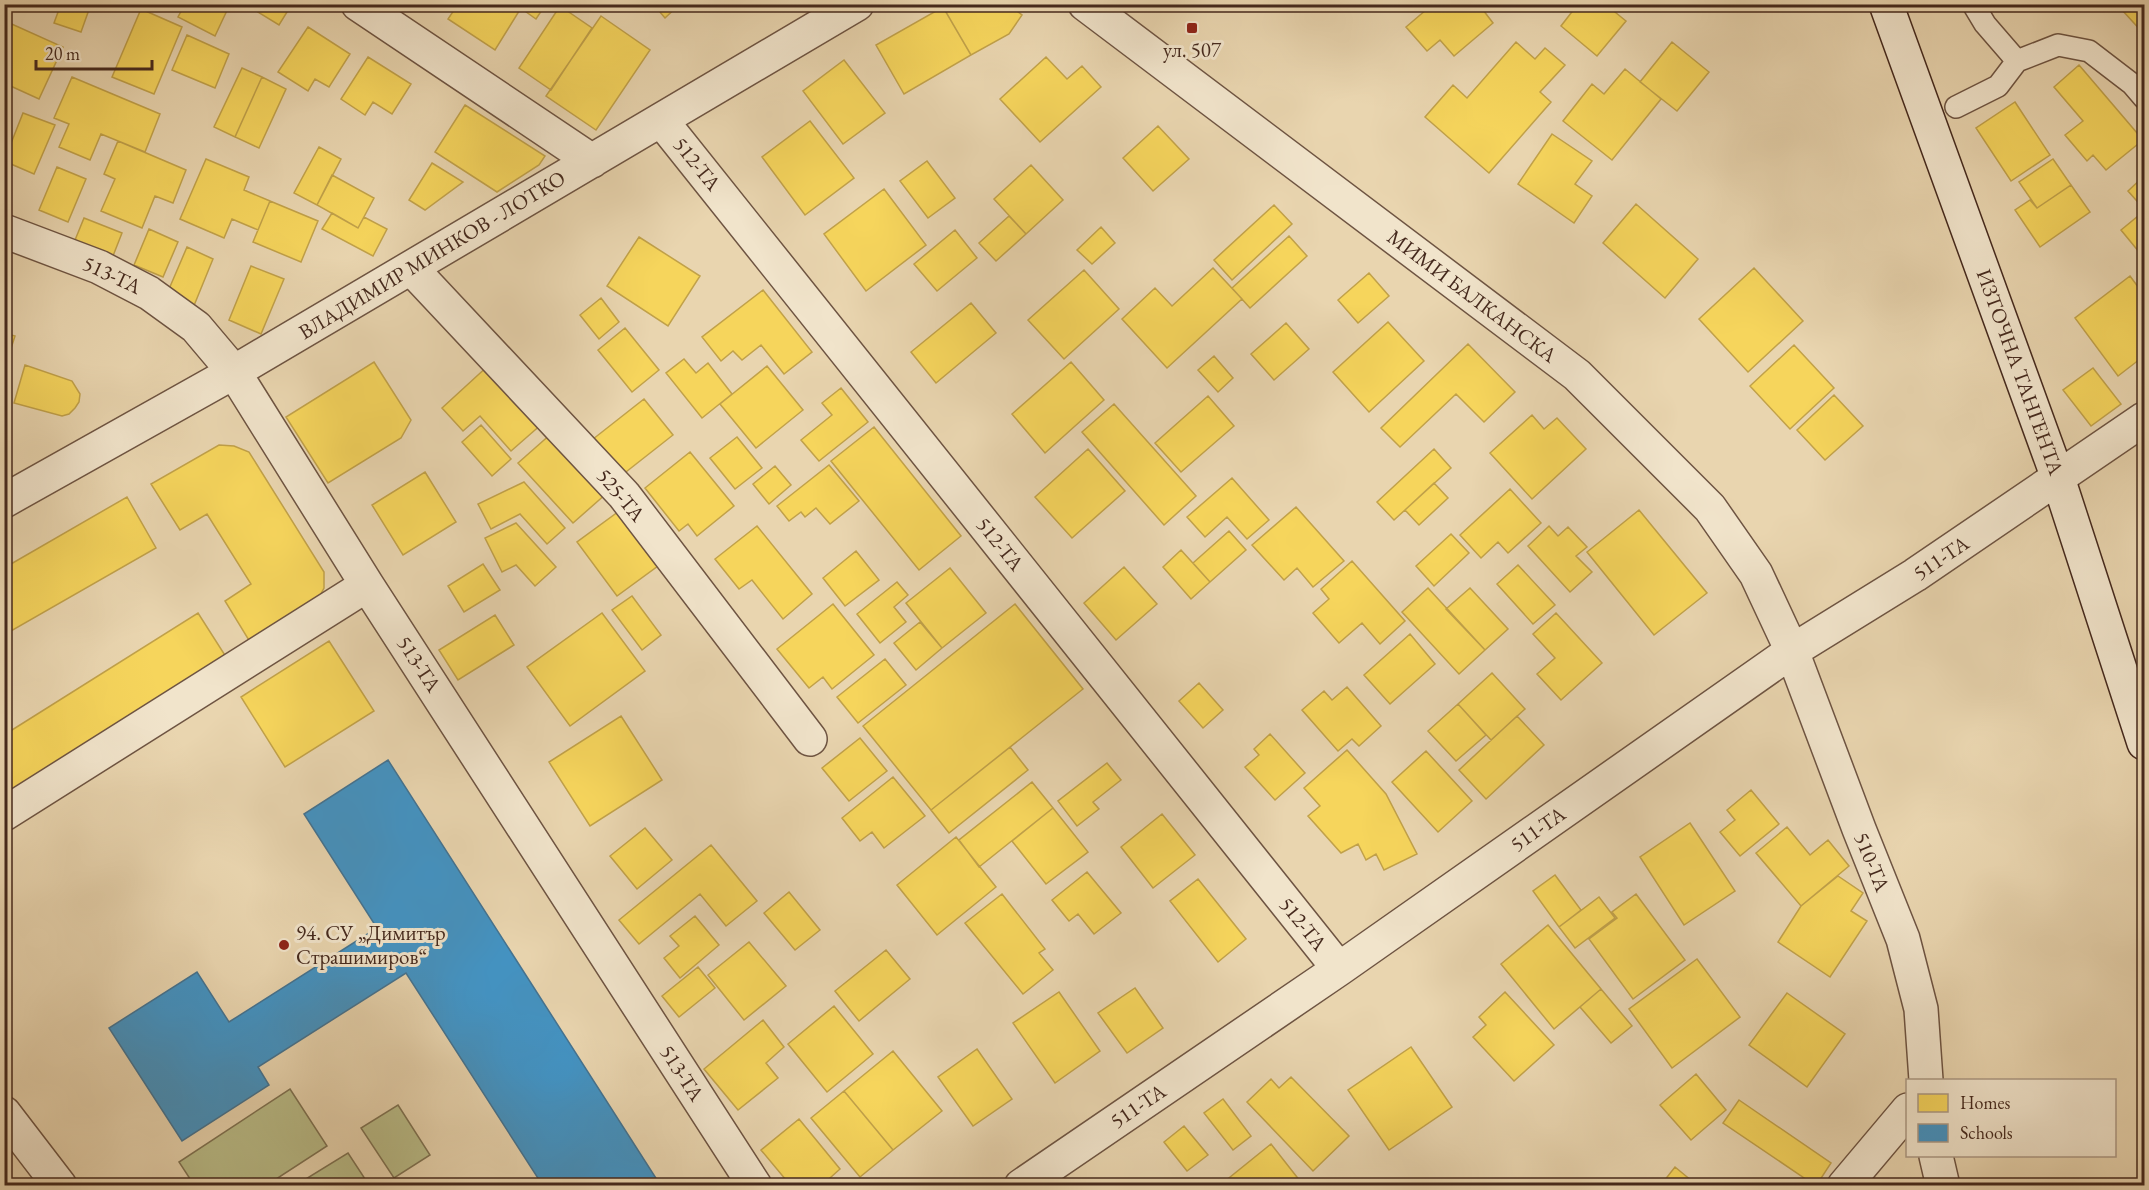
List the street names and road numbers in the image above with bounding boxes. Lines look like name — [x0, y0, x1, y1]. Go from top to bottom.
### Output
street label: 512-ТА — [668, 131, 728, 196]
street label: ВЛАДИМИР МИНКОВ - ЛОТКО — [293, 164, 570, 345]
street label: МИМИ БАЛКАНСКА — [1382, 223, 1563, 369]
street label: 513-ТА — [79, 249, 146, 300]
street label: ИЗТОЧНА ТАНГЕНТА — [1971, 265, 2070, 479]
street label: 525-ТА — [591, 462, 652, 527]
street label: 512-ТА — [971, 511, 1031, 576]
street label: 511-ТА — [1908, 529, 1974, 586]
street label: 513-ТА — [391, 631, 448, 697]
street label: 511-ТА — [1505, 800, 1571, 857]
street label: 510-ТА — [1848, 828, 1897, 896]
street label: 512-ТА — [1274, 891, 1334, 956]
street label: 513-ТА — [654, 1040, 711, 1106]
street label: 511-ТА — [1105, 1077, 1171, 1134]

